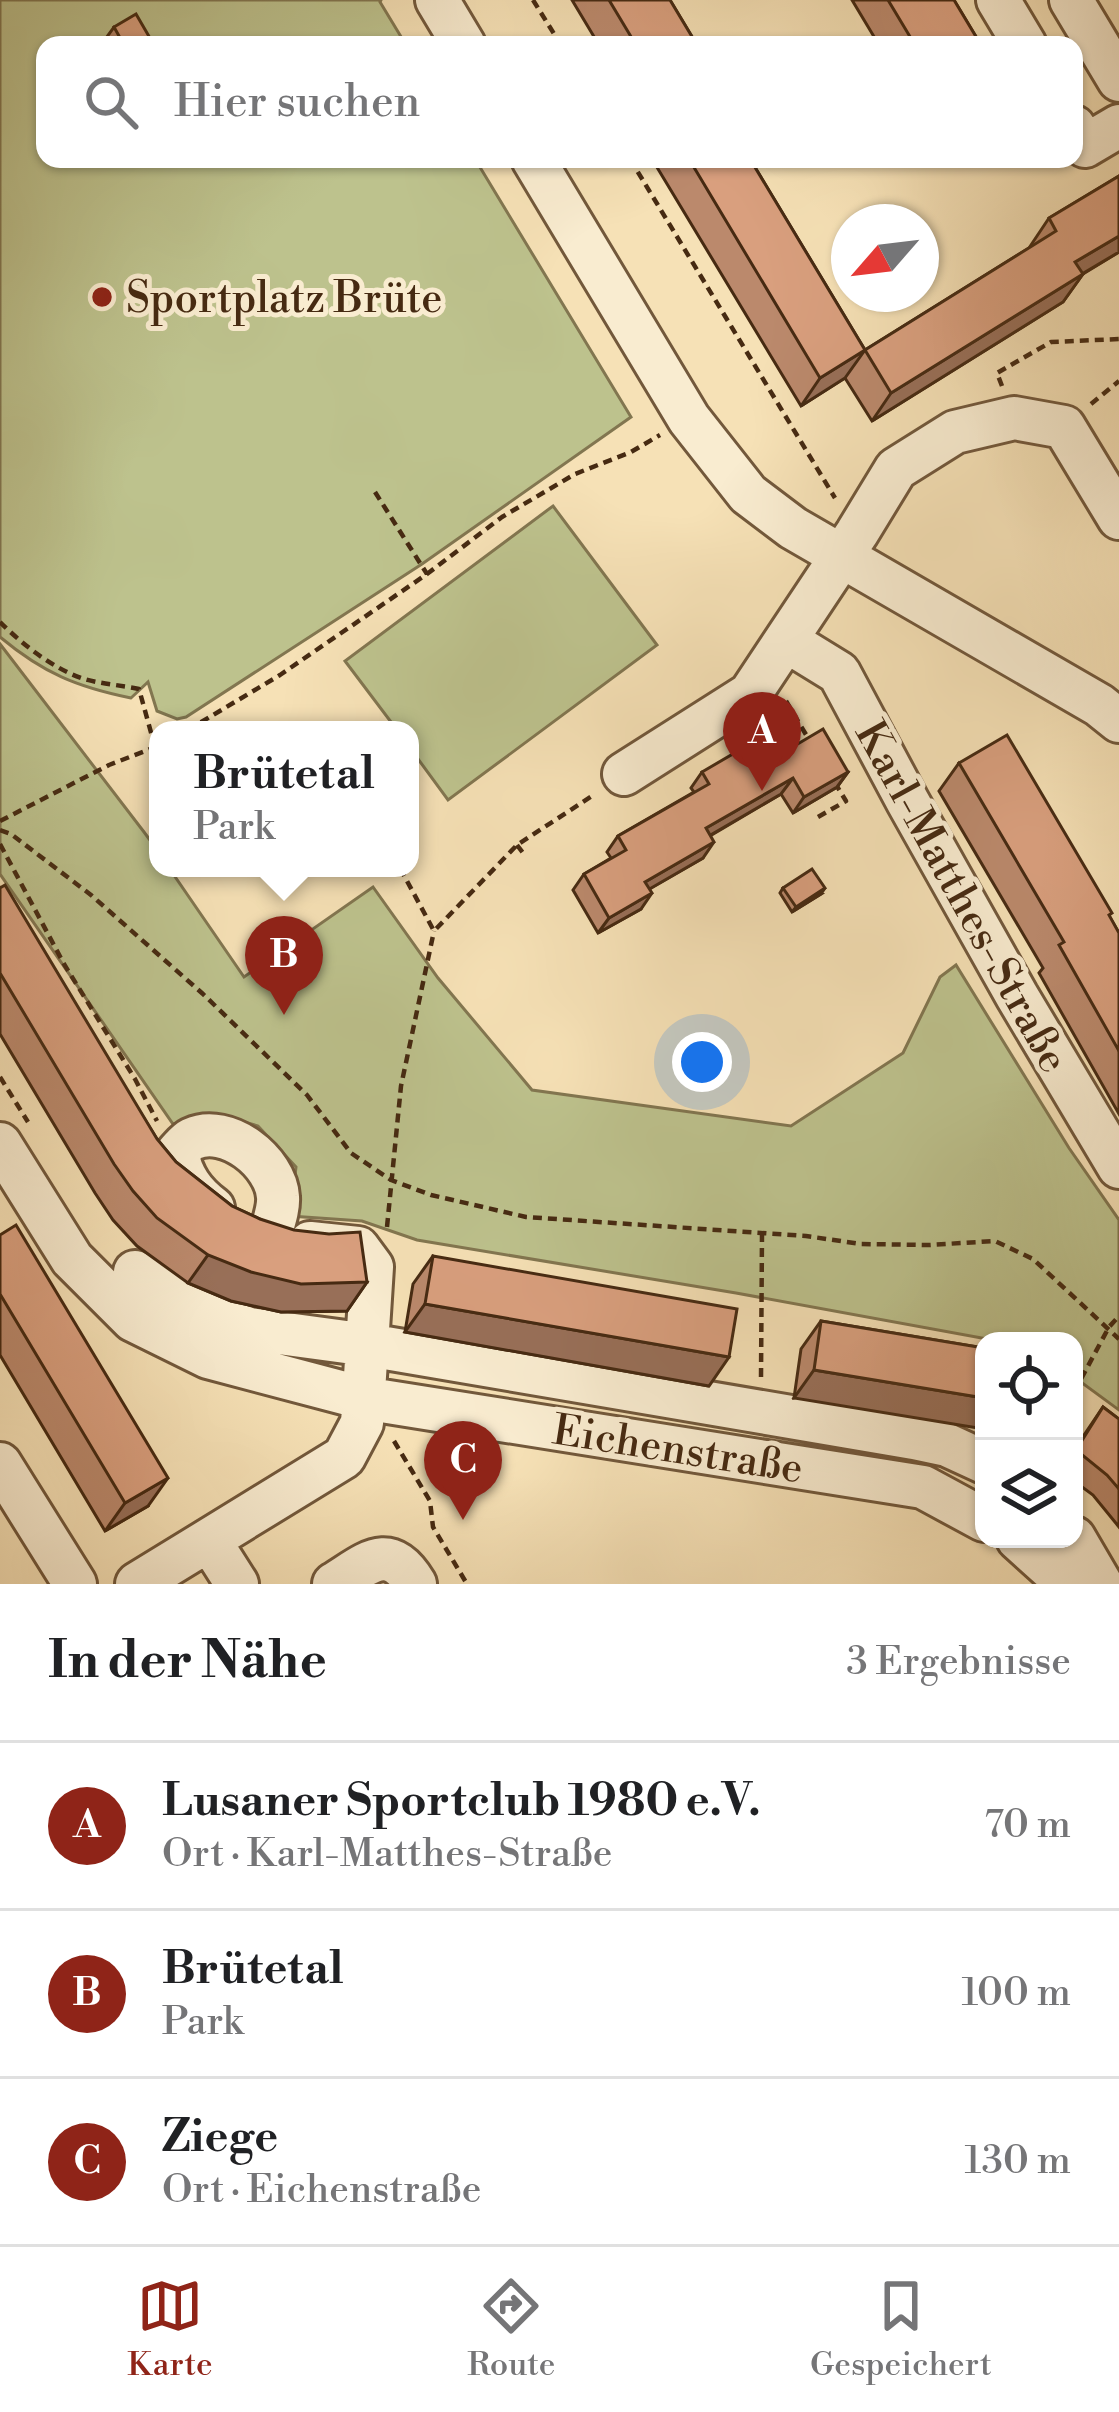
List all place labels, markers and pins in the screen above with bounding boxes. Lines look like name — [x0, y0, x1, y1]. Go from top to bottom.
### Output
place label: Sportplatz Brüte — [126, 273, 442, 326]
marker: Sportplatz Brüte — [89, 284, 115, 310]
pin: A — [723, 692, 801, 791]
pin: B — [245, 916, 323, 1015]
pin: C — [424, 1421, 502, 1520]

